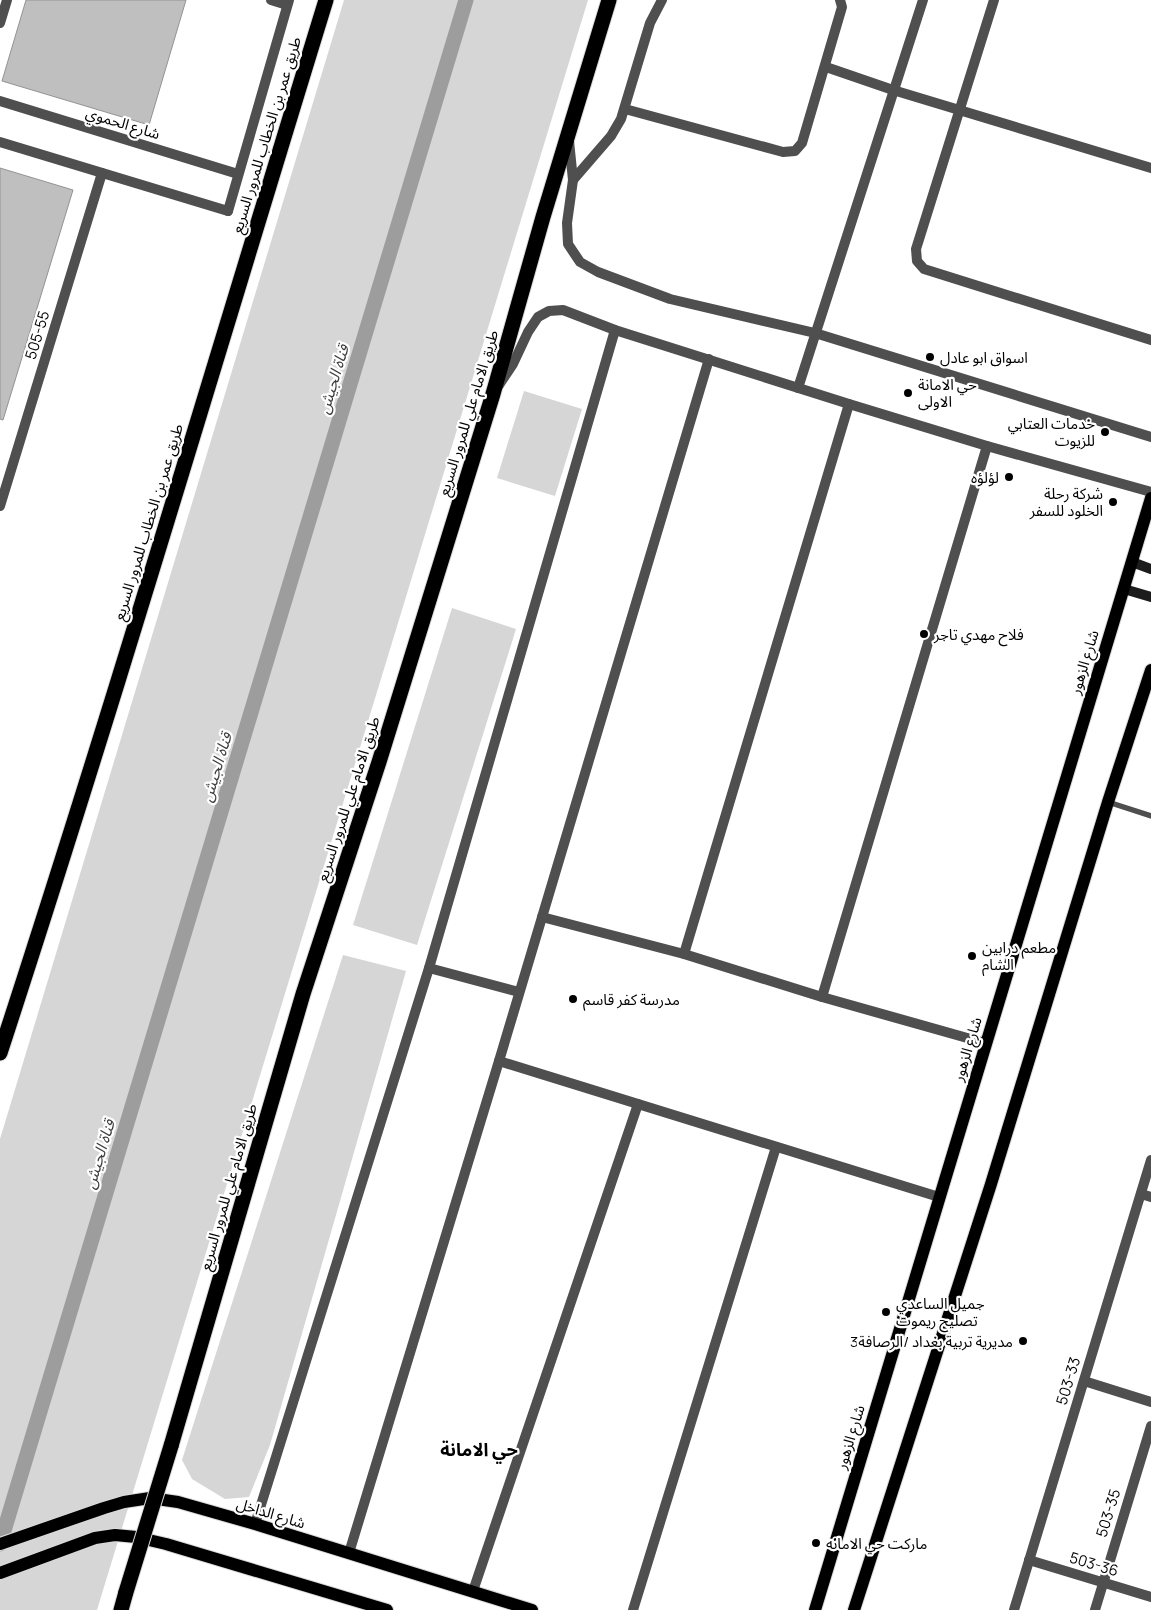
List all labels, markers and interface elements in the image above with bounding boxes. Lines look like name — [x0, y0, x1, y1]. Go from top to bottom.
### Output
street label: طريق عمر بن الخطاب للمرور السريع — [226, 34, 308, 237]
street label: شارع الحموي — [83, 102, 163, 146]
street label: 505-55 — [20, 308, 54, 362]
street label: طريق الامام علي للمرور السريع — [433, 327, 505, 499]
water label: قناة الجيش — [312, 341, 354, 416]
place label: اسواق ابو عادل — [940, 347, 1028, 368]
marker: اسواق ابو عادل — [924, 351, 936, 363]
place label: حي الامانة الاولى — [918, 374, 977, 412]
marker: حي الامانة الاولى — [902, 387, 914, 399]
place label: خدمات العتابي للزيوت — [1008, 413, 1095, 451]
street label: طريق عمر بن الخطاب للمرور السريع — [108, 421, 190, 624]
marker: خدمات العتابي للزيوت — [1099, 426, 1111, 438]
place label: لؤلؤه — [971, 467, 999, 488]
marker: لؤلؤه — [1003, 471, 1015, 483]
place label: شركة رحلة الخلود للسفر — [1029, 483, 1103, 521]
marker: شركة رحلة الخلود للسفر — [1107, 496, 1119, 508]
place label: فلاح مهدي تاجر — [933, 624, 1024, 647]
street label: شارع الزهور — [1064, 627, 1106, 698]
marker: فلاح مهدي تاجر — [918, 628, 930, 640]
street label: طريق الامام علي للمرور السريع — [311, 714, 387, 885]
water label: قناة الجيش — [195, 729, 237, 804]
place label: مطعم درابين الشام — [982, 937, 1056, 976]
marker: مطعم درابين الشام — [966, 950, 978, 962]
place label: مدرسة كفر قاسم — [583, 989, 680, 1011]
marker: مدرسة كفر قاسم — [567, 993, 579, 1005]
street label: شارع الزهور — [947, 1014, 989, 1085]
street label: طريق الامام علي للمرور السريع — [194, 1101, 264, 1273]
water label: قناة الجيش — [78, 1116, 120, 1191]
place label: جميل الساعدي تصليح ريموت — [896, 1293, 985, 1333]
marker: جميل الساعدي تصليح ريموت — [880, 1306, 892, 1318]
place label: مديرية تربية بغداد /الرصافة3 — [850, 1331, 1013, 1352]
marker: مديرية تربية بغداد /الرصافة3 — [1017, 1335, 1029, 1347]
street label: 503-33 — [1051, 1355, 1085, 1407]
street label: شارع الزهور — [830, 1402, 872, 1473]
district label: حي الامانة — [440, 1437, 518, 1464]
street label: 503-35 — [1091, 1486, 1125, 1540]
street label: شارع الداخل — [233, 1493, 308, 1535]
place label: ماركت حي الامانه — [826, 1533, 927, 1555]
marker: ماركت حي الامانه — [810, 1537, 822, 1549]
street label: 503-36 — [1067, 1547, 1121, 1581]

